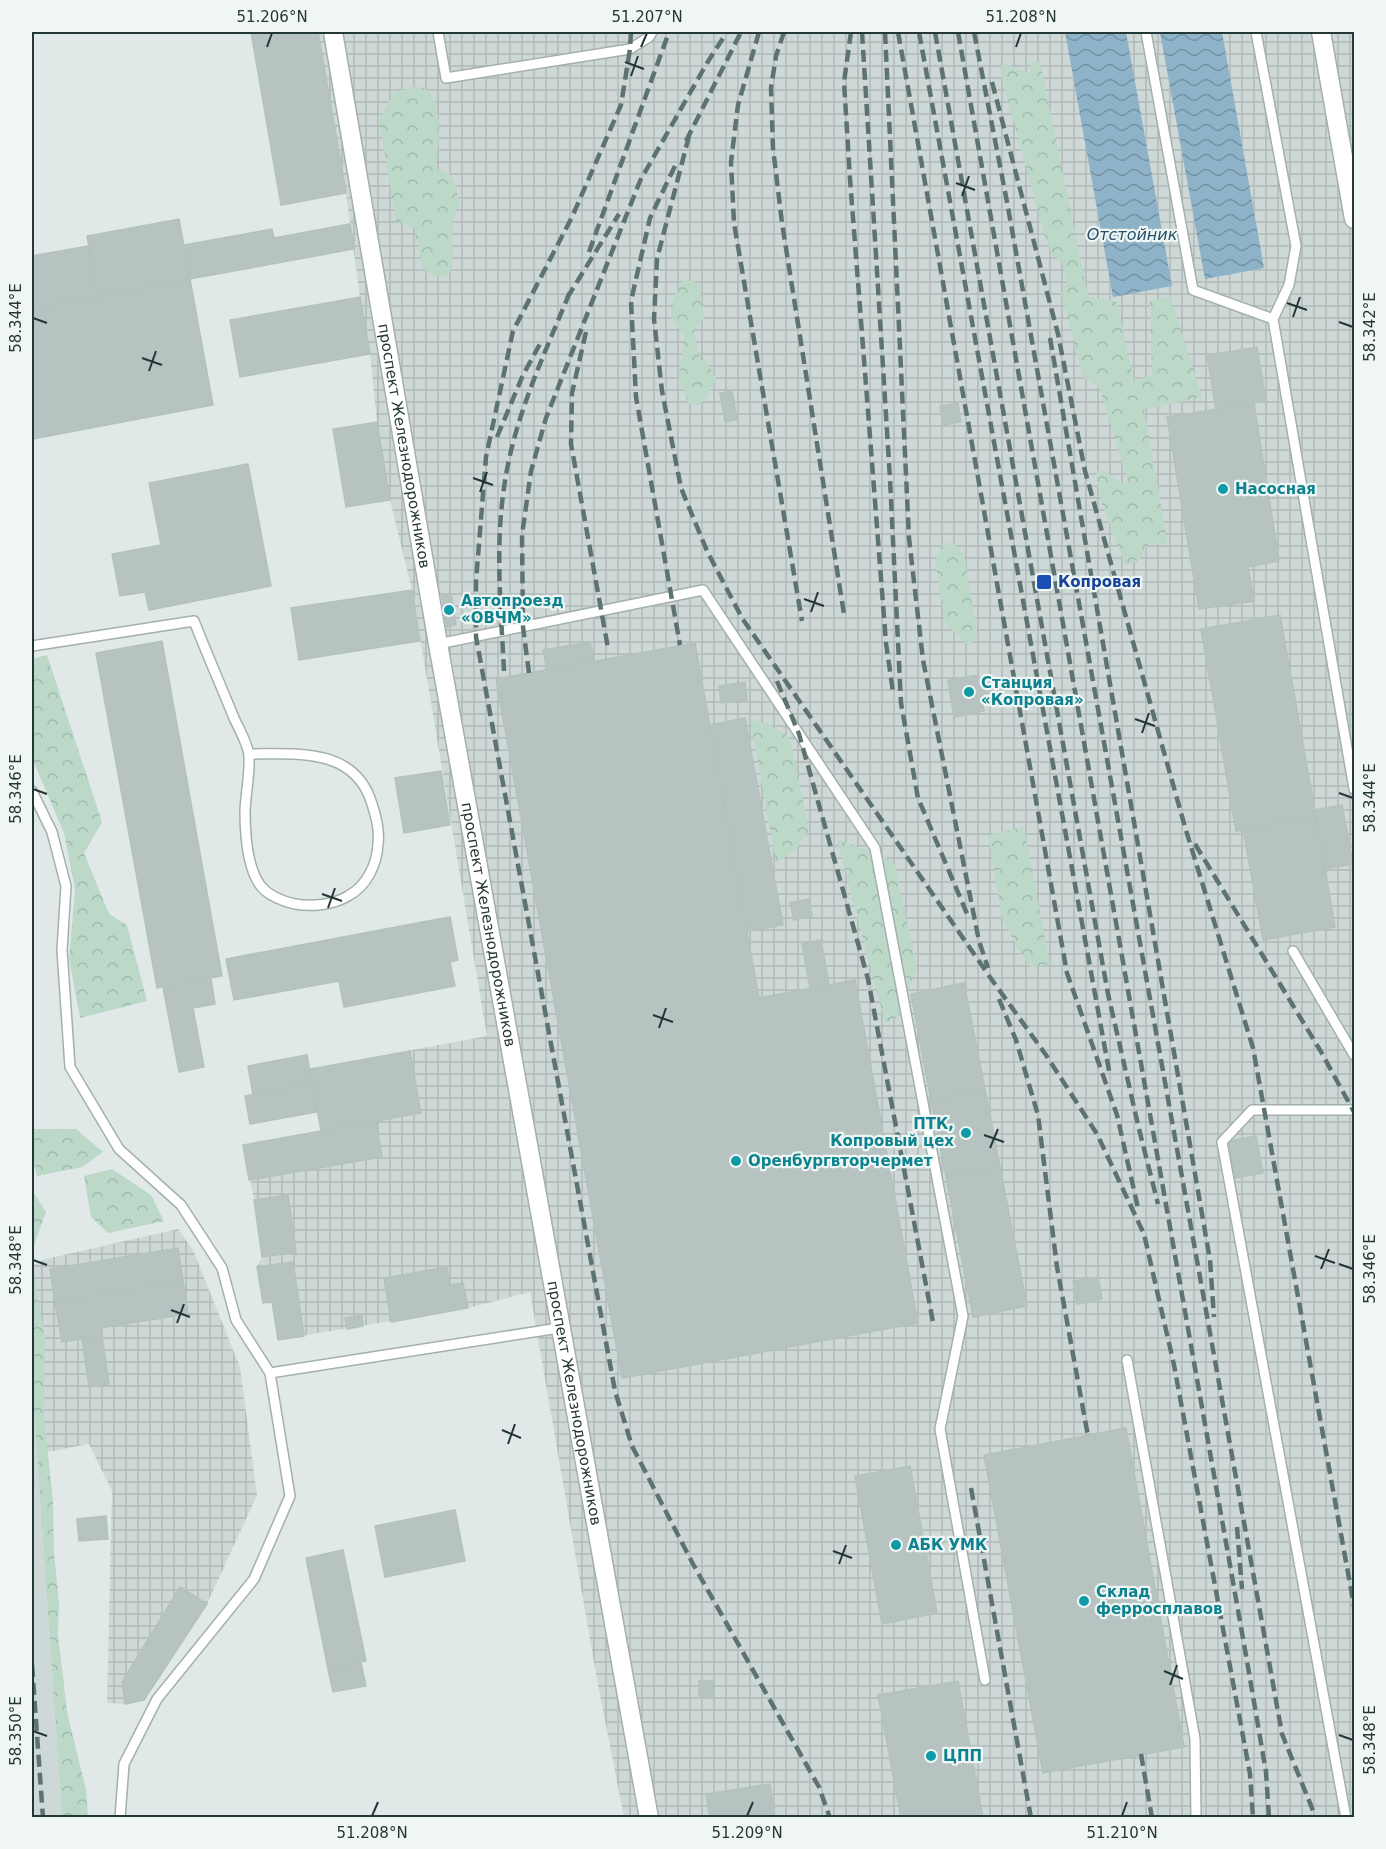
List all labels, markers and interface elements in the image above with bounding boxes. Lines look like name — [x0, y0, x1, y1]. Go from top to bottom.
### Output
text: 51.206°N — [236, 8, 308, 26]
text: 51.207°N — [611, 8, 683, 26]
text: 51.208°N — [985, 8, 1057, 26]
water label: Отстойник — [1087, 225, 1178, 244]
text: 58.344°E — [7, 283, 25, 353]
text: 58.342°E — [1361, 292, 1379, 362]
street label: проспект Железнодорожников — [374, 322, 434, 570]
place label: Насосная — [1235, 480, 1316, 498]
marker: Насосная — [1216, 482, 1230, 496]
marker: Копровая — [1035, 573, 1053, 591]
place label: Копровая — [1058, 573, 1141, 591]
place label: Автопроезд «ОВЧМ» — [461, 592, 564, 627]
marker: Автопроезд «ОВЧМ» — [442, 603, 456, 617]
place label: Станция «Копровая» — [981, 674, 1084, 709]
marker: Станция «Копровая» — [962, 685, 976, 699]
text: 58.346°E — [7, 754, 25, 824]
text: 58.344°E — [1361, 763, 1379, 833]
street label: проспект Железнодорожников — [458, 801, 519, 1048]
place label: ПТК, Копровый цех — [830, 1115, 954, 1150]
marker: ПТК, Копровый цех — [959, 1126, 973, 1140]
place label: Оренбургвторчермет — [748, 1152, 933, 1170]
marker: Оренбургвторчермет — [729, 1154, 743, 1168]
text: 58.348°E — [7, 1225, 25, 1295]
text: 58.346°E — [1361, 1234, 1379, 1304]
street label: проспект Железнодорожников — [544, 1279, 605, 1527]
place label: АБК УМК — [908, 1536, 988, 1554]
marker: АБК УМК — [889, 1538, 903, 1552]
place label: Склад ферросплавов — [1096, 1583, 1223, 1618]
marker: Склад ферросплавов — [1077, 1594, 1091, 1608]
text: 58.350°E — [7, 1696, 25, 1766]
text: 58.348°E — [1361, 1705, 1379, 1775]
place label: ЦПП — [943, 1747, 982, 1765]
marker: ЦПП — [924, 1749, 938, 1763]
text: 51.208°N — [336, 1824, 408, 1842]
text: 51.209°N — [711, 1824, 783, 1842]
text: 51.210°N — [1086, 1824, 1158, 1842]

